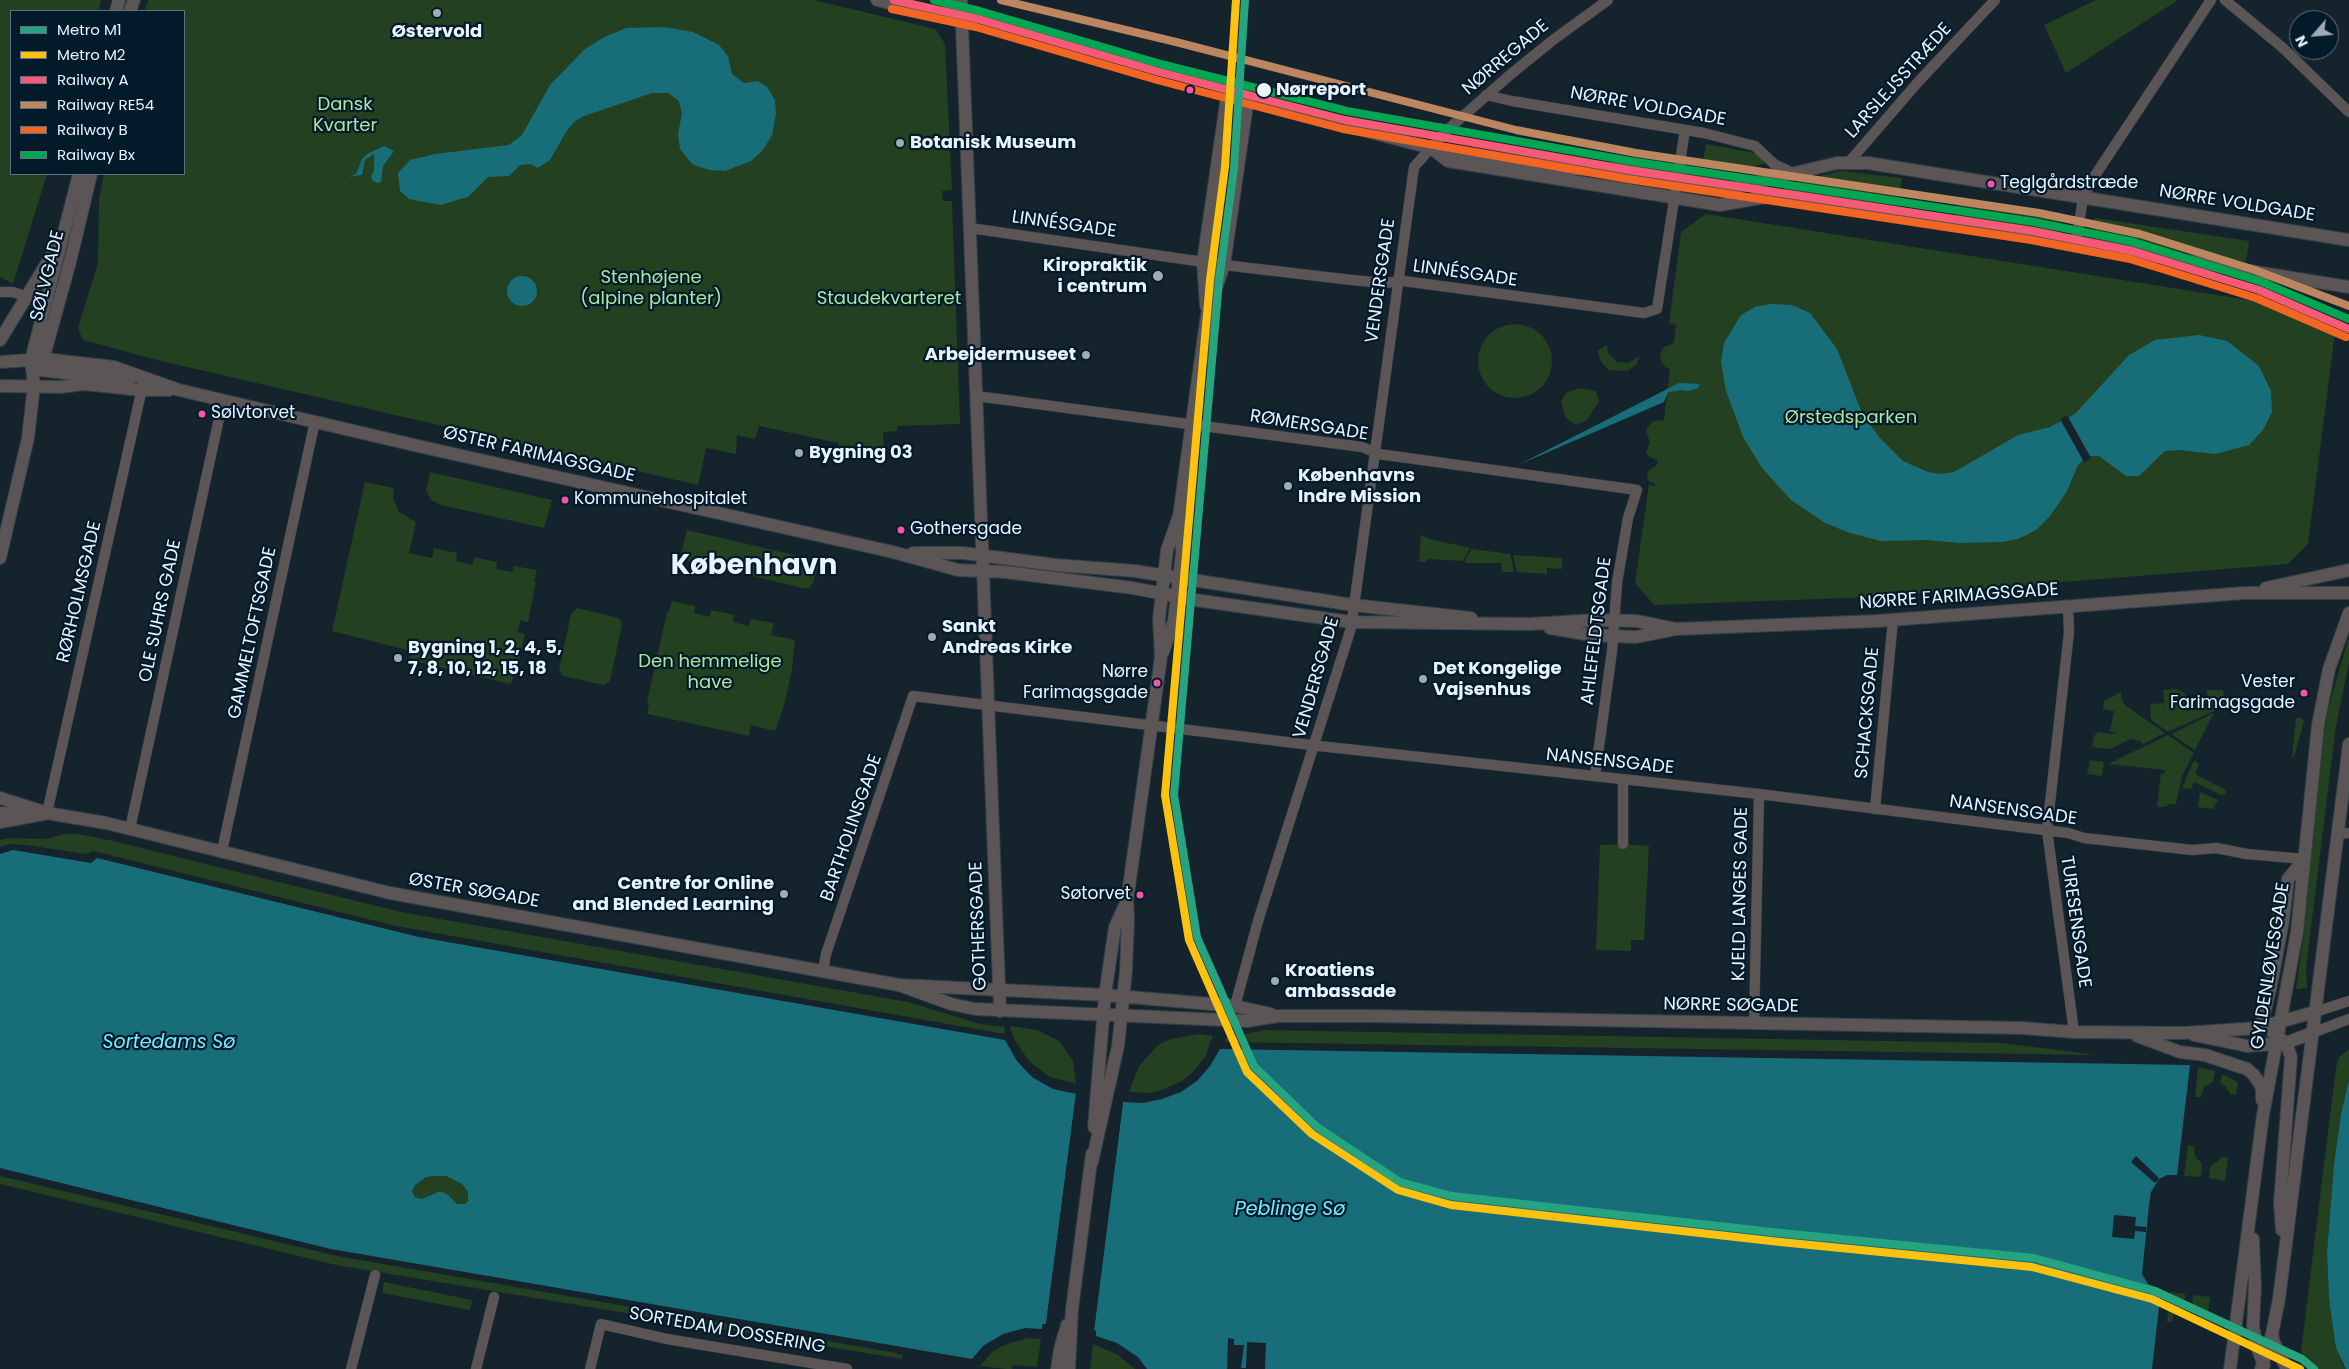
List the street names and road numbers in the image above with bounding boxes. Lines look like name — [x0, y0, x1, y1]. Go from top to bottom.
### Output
street label: NØRREGADE — [1458, 16, 1554, 100]
street label: LARSLEJSSTRÆDE — [1841, 19, 1957, 143]
street label: NØRRE VOLDGADE — [1569, 83, 1727, 131]
street label: NØRRE VOLDGADE — [2157, 181, 2317, 227]
street label: LINNÉSGADE — [1010, 207, 1118, 243]
street label: VENDERSGADE — [1362, 217, 1400, 345]
street label: SØLVGADE — [26, 228, 70, 324]
street label: LINNÉSGADE — [1411, 256, 1519, 292]
street label: RØMERSGADE — [1248, 406, 1370, 446]
street label: ØSTER FARIMAGSGADE — [441, 422, 637, 488]
street label: RØRHOLMSGADE — [53, 519, 107, 665]
street label: OLE SUHRS GADE — [135, 538, 187, 684]
street label: GAMMELTOFTSGADE — [224, 545, 282, 721]
street label: AHLEFELDTSGADE — [1577, 556, 1617, 706]
street label: NØRRE FARIMAGSGADE — [1859, 579, 2059, 615]
street label: VENDERSGADE — [1289, 615, 1345, 741]
street label: SCHACKSGADE — [1851, 646, 1885, 780]
street label: NANSENSGADE — [1545, 745, 1675, 779]
street label: BARTHOLINSGADE — [817, 752, 887, 904]
street label: NANSENSGADE — [1948, 791, 2078, 831]
street label: KJELD LANGES GADE — [1729, 807, 1753, 981]
street label: TURESENSGADE — [2055, 855, 2095, 989]
street label: GOTHERSGADE — [966, 861, 992, 991]
street label: ØSTER SØGADE — [407, 869, 541, 913]
street label: GYLDENLØVESGADE — [2247, 881, 2295, 1051]
street label: NØRRE SØGADE — [1663, 994, 1799, 1018]
street label: SORTEDAM DOSSERING — [627, 1303, 827, 1359]

